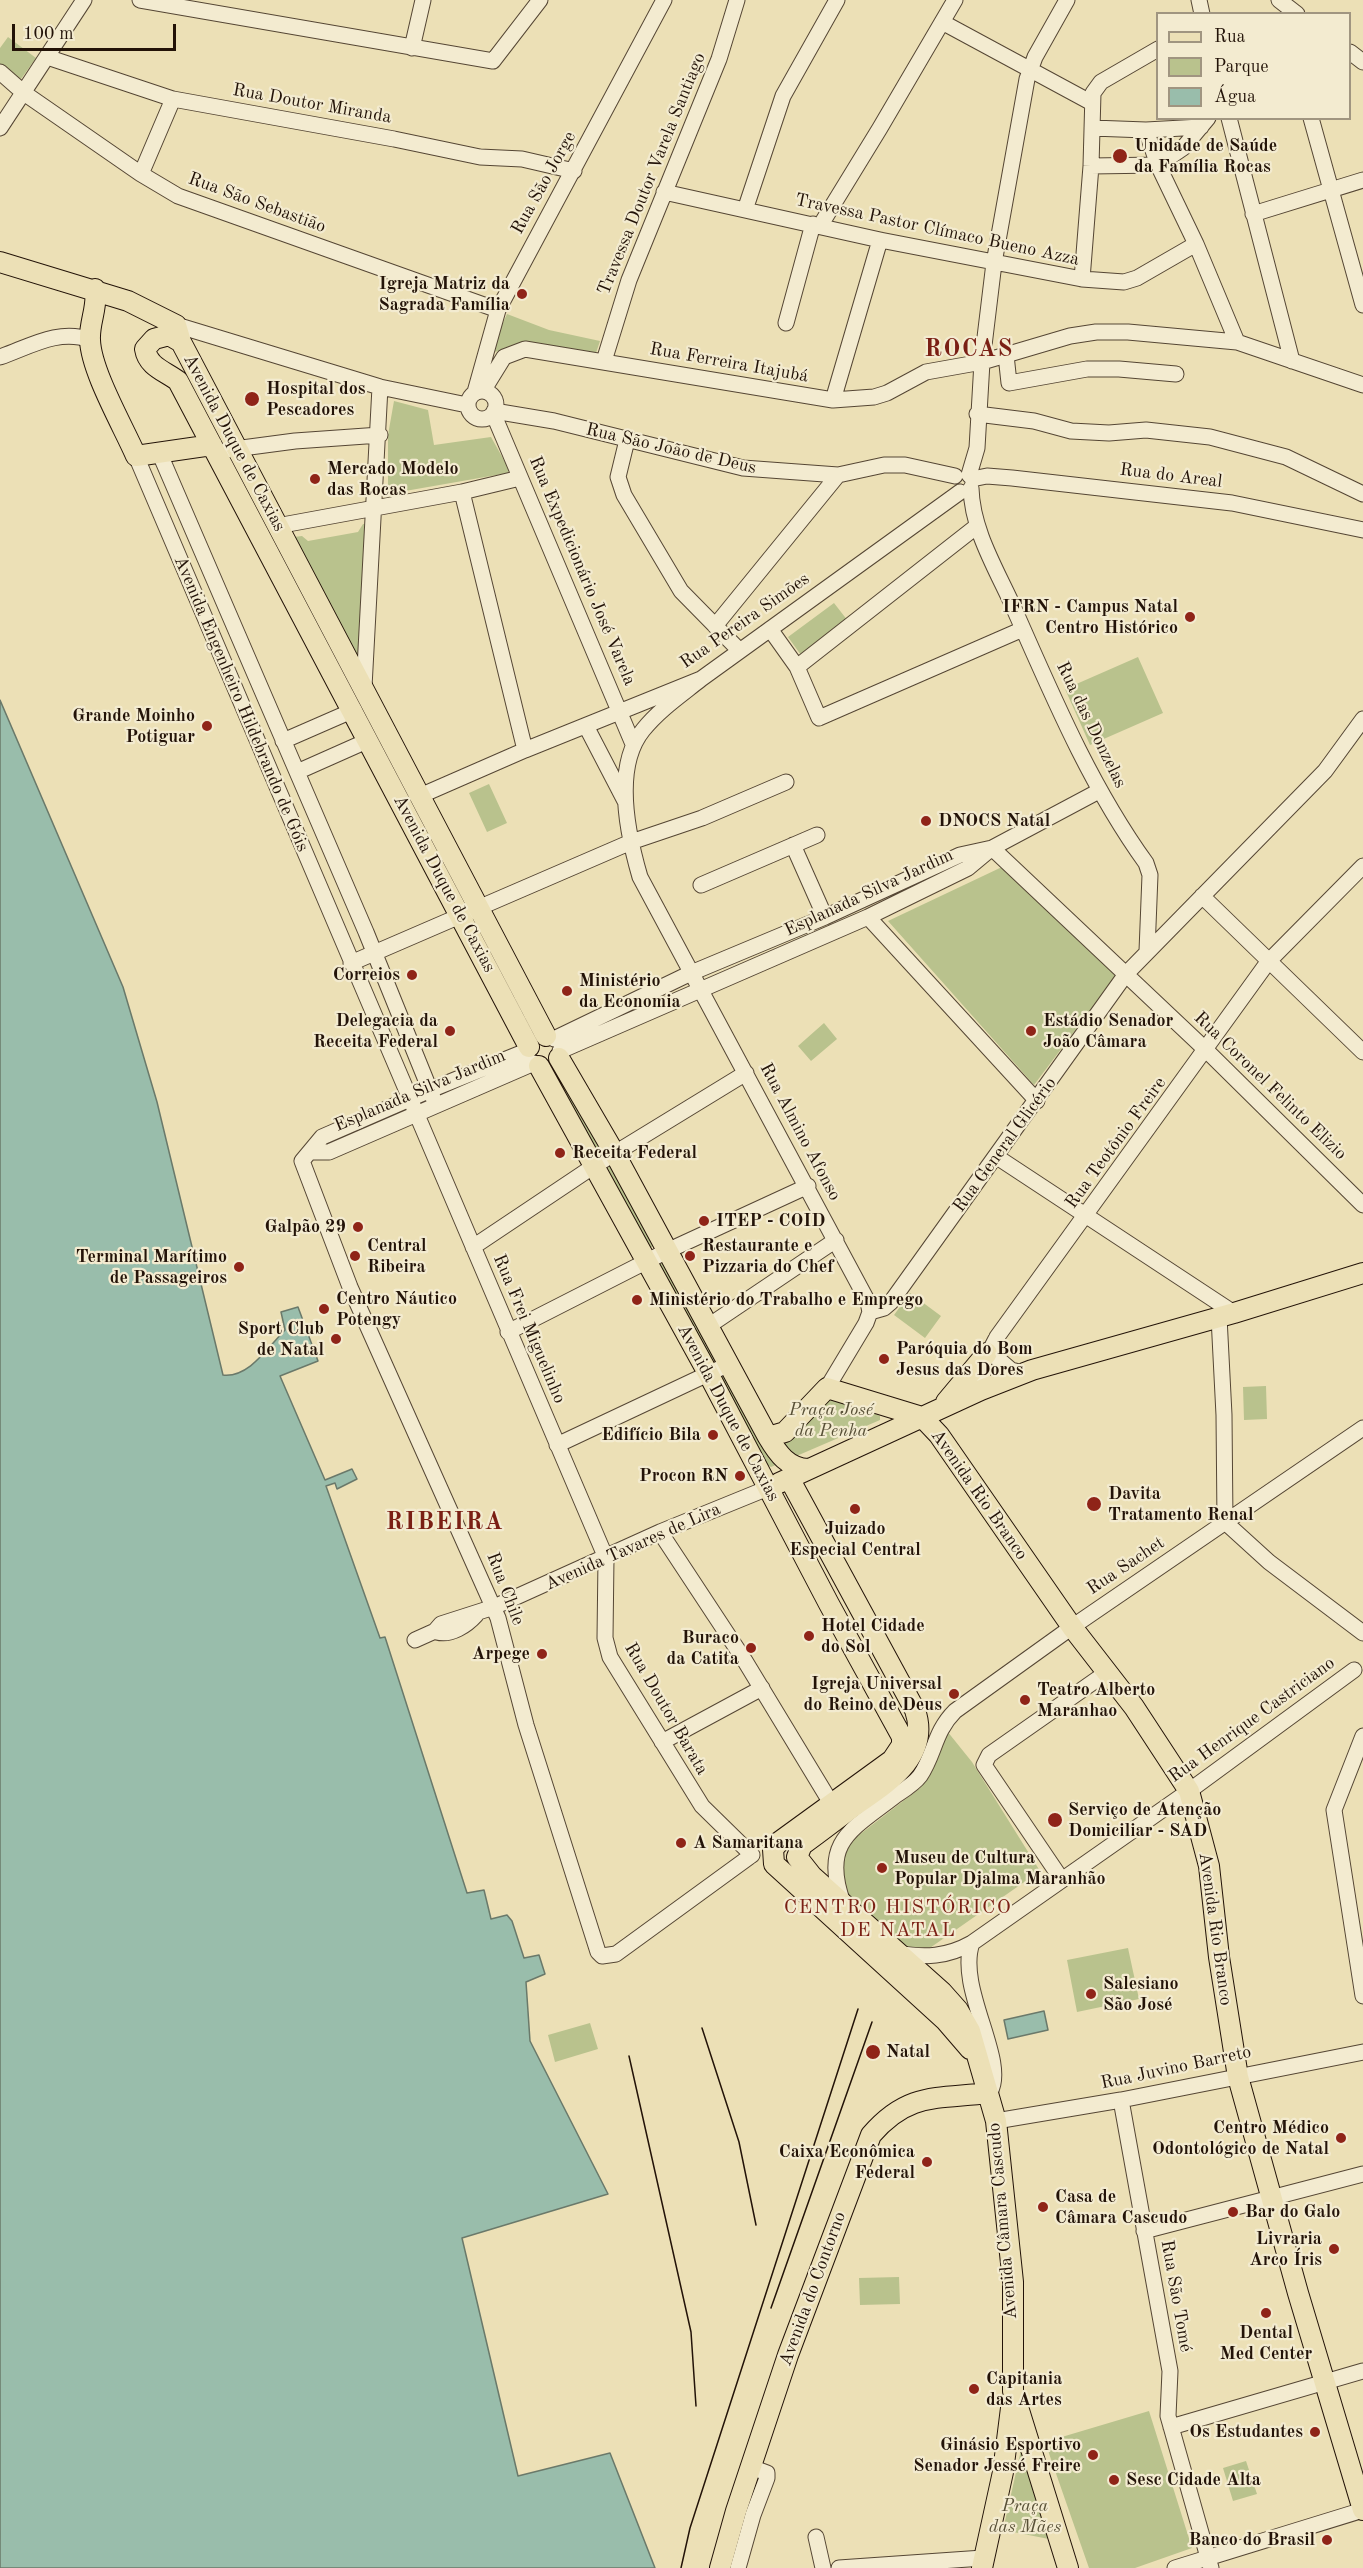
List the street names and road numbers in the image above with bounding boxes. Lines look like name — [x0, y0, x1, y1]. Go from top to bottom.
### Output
street label: Travessa Doutor Varela Santiago — [593, 50, 711, 298]
street label: Rua Doutor Miranda — [231, 79, 393, 129]
street label: Rua São Jorge — [507, 128, 581, 238]
street label: Rua São Sebastião — [185, 168, 329, 238]
street label: Travessa Pastor Clímaco Bueno Azza — [793, 189, 1081, 271]
street label: Rua Ferreira Itajubá — [648, 338, 810, 388]
street label: Avenida Duque de Caxias — [178, 351, 290, 535]
street label: Rua São João de Deus — [584, 419, 758, 479]
street label: Rua Expedicionário José Varela — [524, 453, 640, 689]
street label: Rua do Areal — [1119, 459, 1223, 493]
street label: Avenida Engenheiro Hildebrando de Góis — [169, 553, 313, 855]
street label: Rua Pereira Simões — [676, 568, 814, 674]
street label: Rua das Donzelas — [1051, 658, 1131, 792]
street label: Avenida Duque de Caxias — [388, 792, 500, 976]
street label: Esplanada Silva Jardim — [781, 844, 957, 942]
street label: Rua Coronel Felinto Elizio — [1189, 1007, 1351, 1165]
street label: Esplanada Silva Jardim — [331, 1045, 509, 1137]
street label: Rua Almino Afonso — [755, 1059, 845, 1205]
street label: Rua General Glicério — [949, 1073, 1061, 1217]
street label: Rua Teotônio Freire — [1061, 1073, 1171, 1213]
street label: Rua Frei Miguelinho — [488, 1251, 570, 1407]
street label: Avenida Duque de Caxias — [672, 1321, 784, 1505]
street label: Avenida Rio Branco — [926, 1426, 1032, 1564]
street label: Avenida Tavares de Lira — [542, 1498, 724, 1596]
street label: Rua Sachet — [1083, 1532, 1169, 1600]
street label: Rua Chile — [481, 1550, 529, 1628]
street label: Rua Doutor Barata — [619, 1639, 713, 1779]
street label: Rua Henrique Castriciano — [1165, 1652, 1339, 1788]
street label: Avenida Rio Branco — [1194, 1851, 1236, 2007]
street label: Rua Juvino Barreto — [1099, 2041, 1253, 2095]
street label: Avenida Câmara Cascudo — [984, 2122, 1022, 2320]
street label: Avenida do Contorno — [775, 2209, 851, 2369]
street label: Rua São Tomé — [1156, 2238, 1196, 2354]

